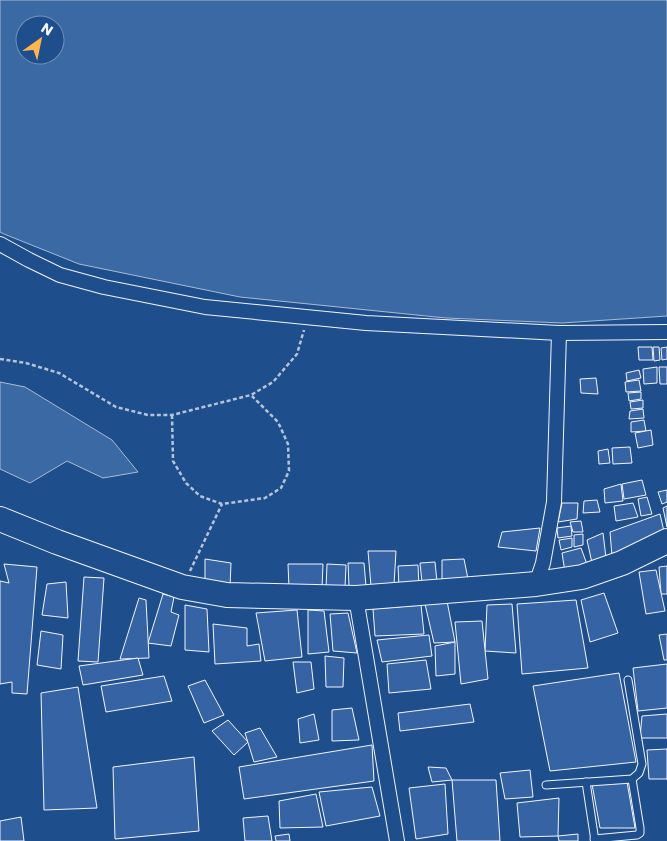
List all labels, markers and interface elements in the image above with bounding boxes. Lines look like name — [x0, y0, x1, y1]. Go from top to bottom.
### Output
north arrow — [15, 15, 65, 65]
text: N — [37, 18, 57, 40]

